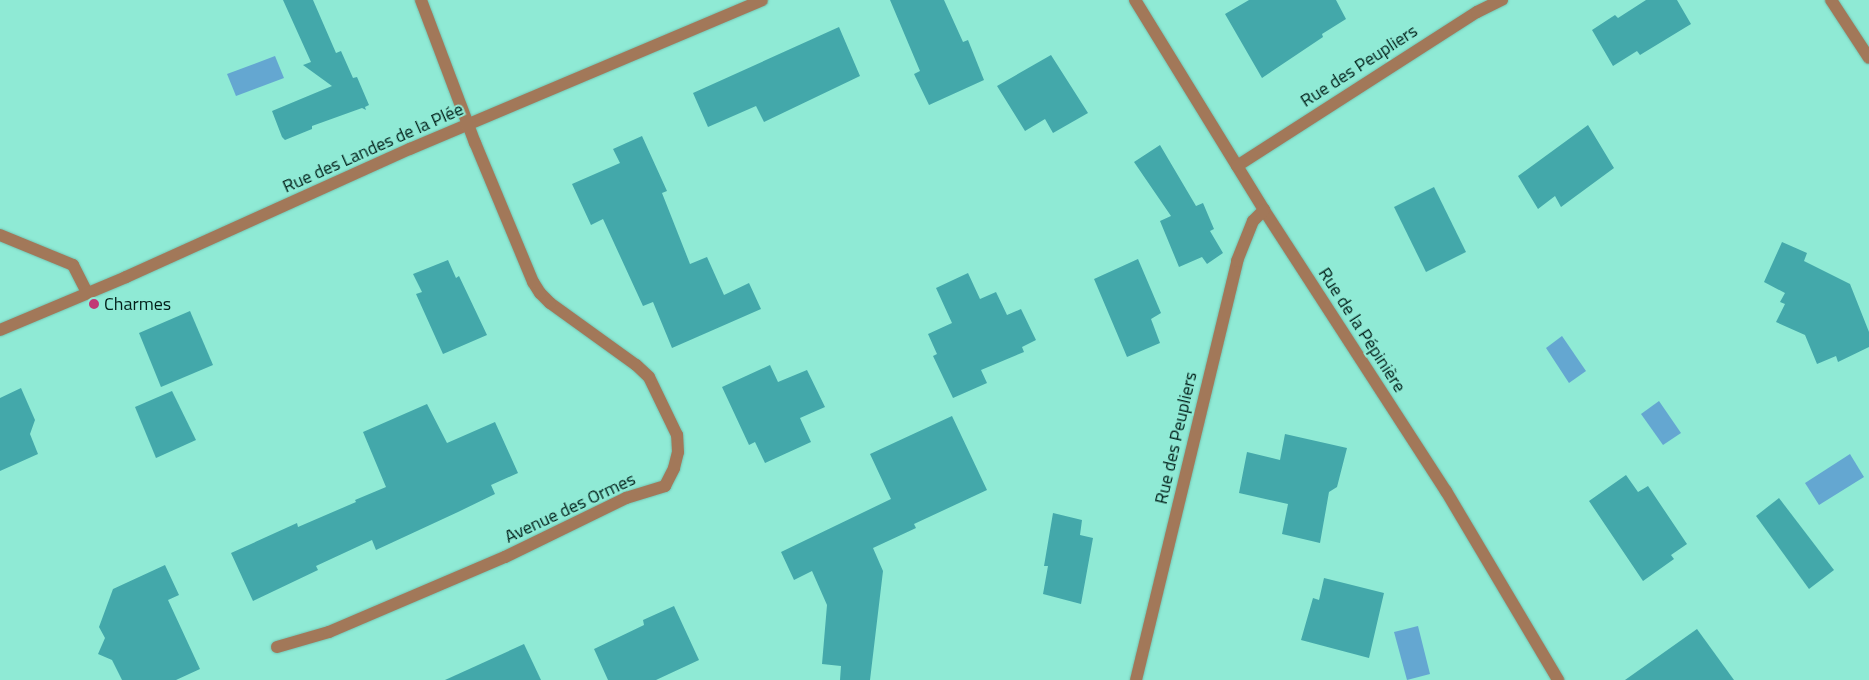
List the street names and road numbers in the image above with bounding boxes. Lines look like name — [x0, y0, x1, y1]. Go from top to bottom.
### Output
street label: Rue des Peupliers — [1296, 20, 1422, 112]
street label: Rue des Landes de la Plée — [279, 98, 467, 198]
street label: Rue de la Pépinière — [1314, 264, 1410, 396]
street label: Rue des Peupliers — [1150, 370, 1202, 506]
street label: Avenue des Ormes — [501, 468, 639, 548]

